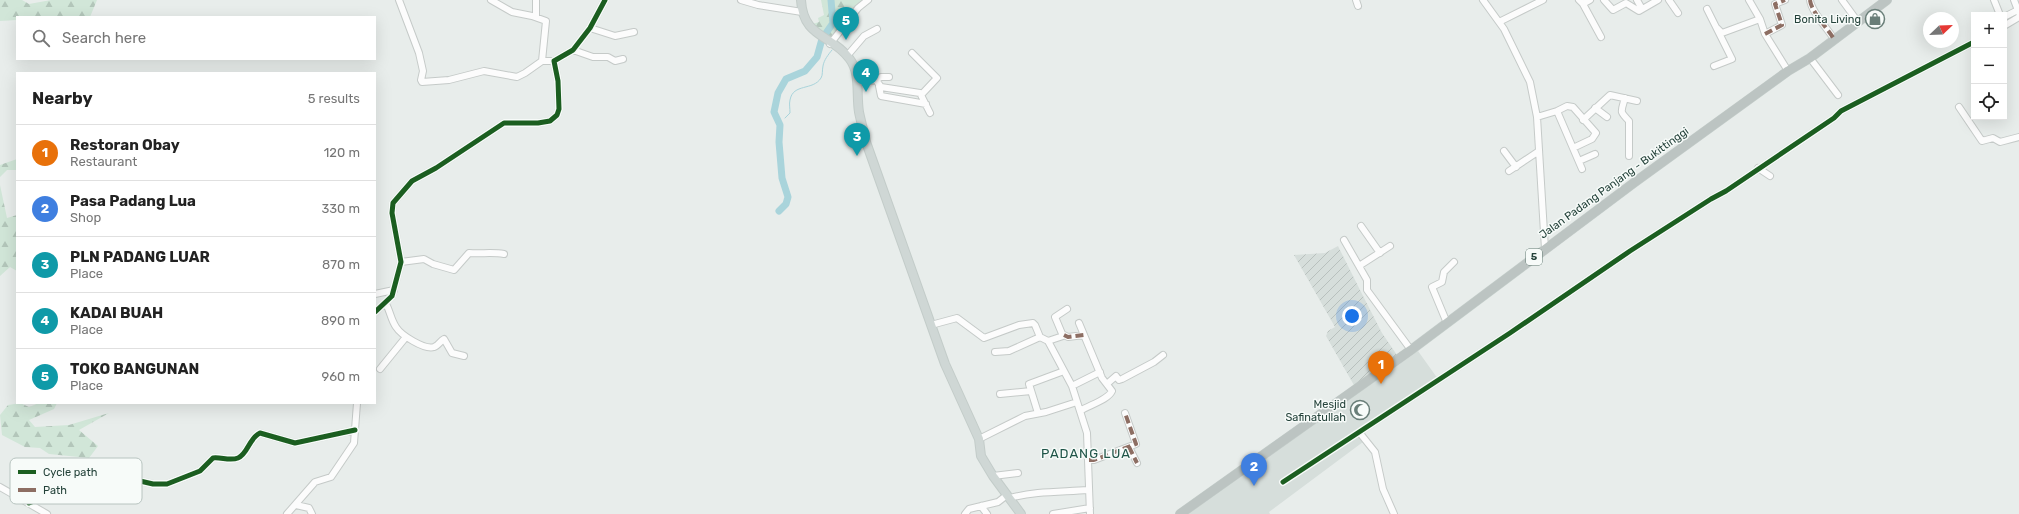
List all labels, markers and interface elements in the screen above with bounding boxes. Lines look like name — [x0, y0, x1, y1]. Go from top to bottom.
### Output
pin: 5 — [833, 7, 859, 40]
shop icon: Bonita Living — [1864, 8, 1886, 30]
north arrow — [1923, 12, 1959, 48]
map controls — [1971, 12, 2007, 120]
button: + — [1971, 12, 2007, 48]
place label: Bonita Living — [1794, 13, 1861, 26]
search box — [16, 16, 376, 60]
icon: search — [30, 27, 52, 49]
text: Search here — [62, 29, 146, 47]
button: − — [1971, 48, 2007, 84]
pin: 4 — [853, 59, 879, 92]
button: locate — [1971, 84, 2007, 120]
text: Nearby — [32, 88, 93, 108]
text: 5 results — [308, 91, 360, 106]
pin: 3 — [844, 123, 870, 156]
street label: Jalan Padang Panjang - Bukittinggi — [1537, 124, 1691, 242]
text: Restoran Obay — [70, 136, 180, 154]
text: 1 — [42, 145, 48, 160]
text: 120 m — [324, 145, 360, 160]
text: Restaurant — [70, 154, 137, 169]
text: Pasa Padang Lua — [70, 192, 196, 210]
text: 2 — [41, 201, 49, 216]
text: 330 m — [321, 201, 360, 216]
text: Shop — [70, 210, 101, 225]
text: PLN PADANG LUAR — [70, 248, 210, 266]
road number: 5 — [1526, 249, 1542, 265]
text: 3 — [41, 257, 49, 272]
text: 870 m — [322, 257, 360, 272]
text: Place — [70, 266, 103, 281]
text: KADAI BUAH — [70, 304, 163, 322]
your location — [1342, 306, 1362, 326]
text: 4 — [41, 313, 49, 328]
text: 890 m — [321, 313, 360, 328]
text: Place — [70, 322, 103, 337]
pin: 1 — [1368, 351, 1394, 384]
text: TOKO BANGUNAN — [70, 360, 199, 378]
text: 5 — [41, 369, 49, 384]
text: 960 m — [322, 369, 360, 384]
text: Place — [70, 378, 103, 393]
place label: Mesjid Safinatullah — [1285, 398, 1346, 424]
mosque icon: Mesjid Safinatullah — [1349, 399, 1371, 421]
district label: PADANG LUA — [1041, 446, 1131, 461]
pin: 2 — [1241, 453, 1267, 486]
legend — [10, 458, 142, 504]
text: Cycle path — [43, 466, 97, 479]
text: Path — [43, 484, 67, 497]

